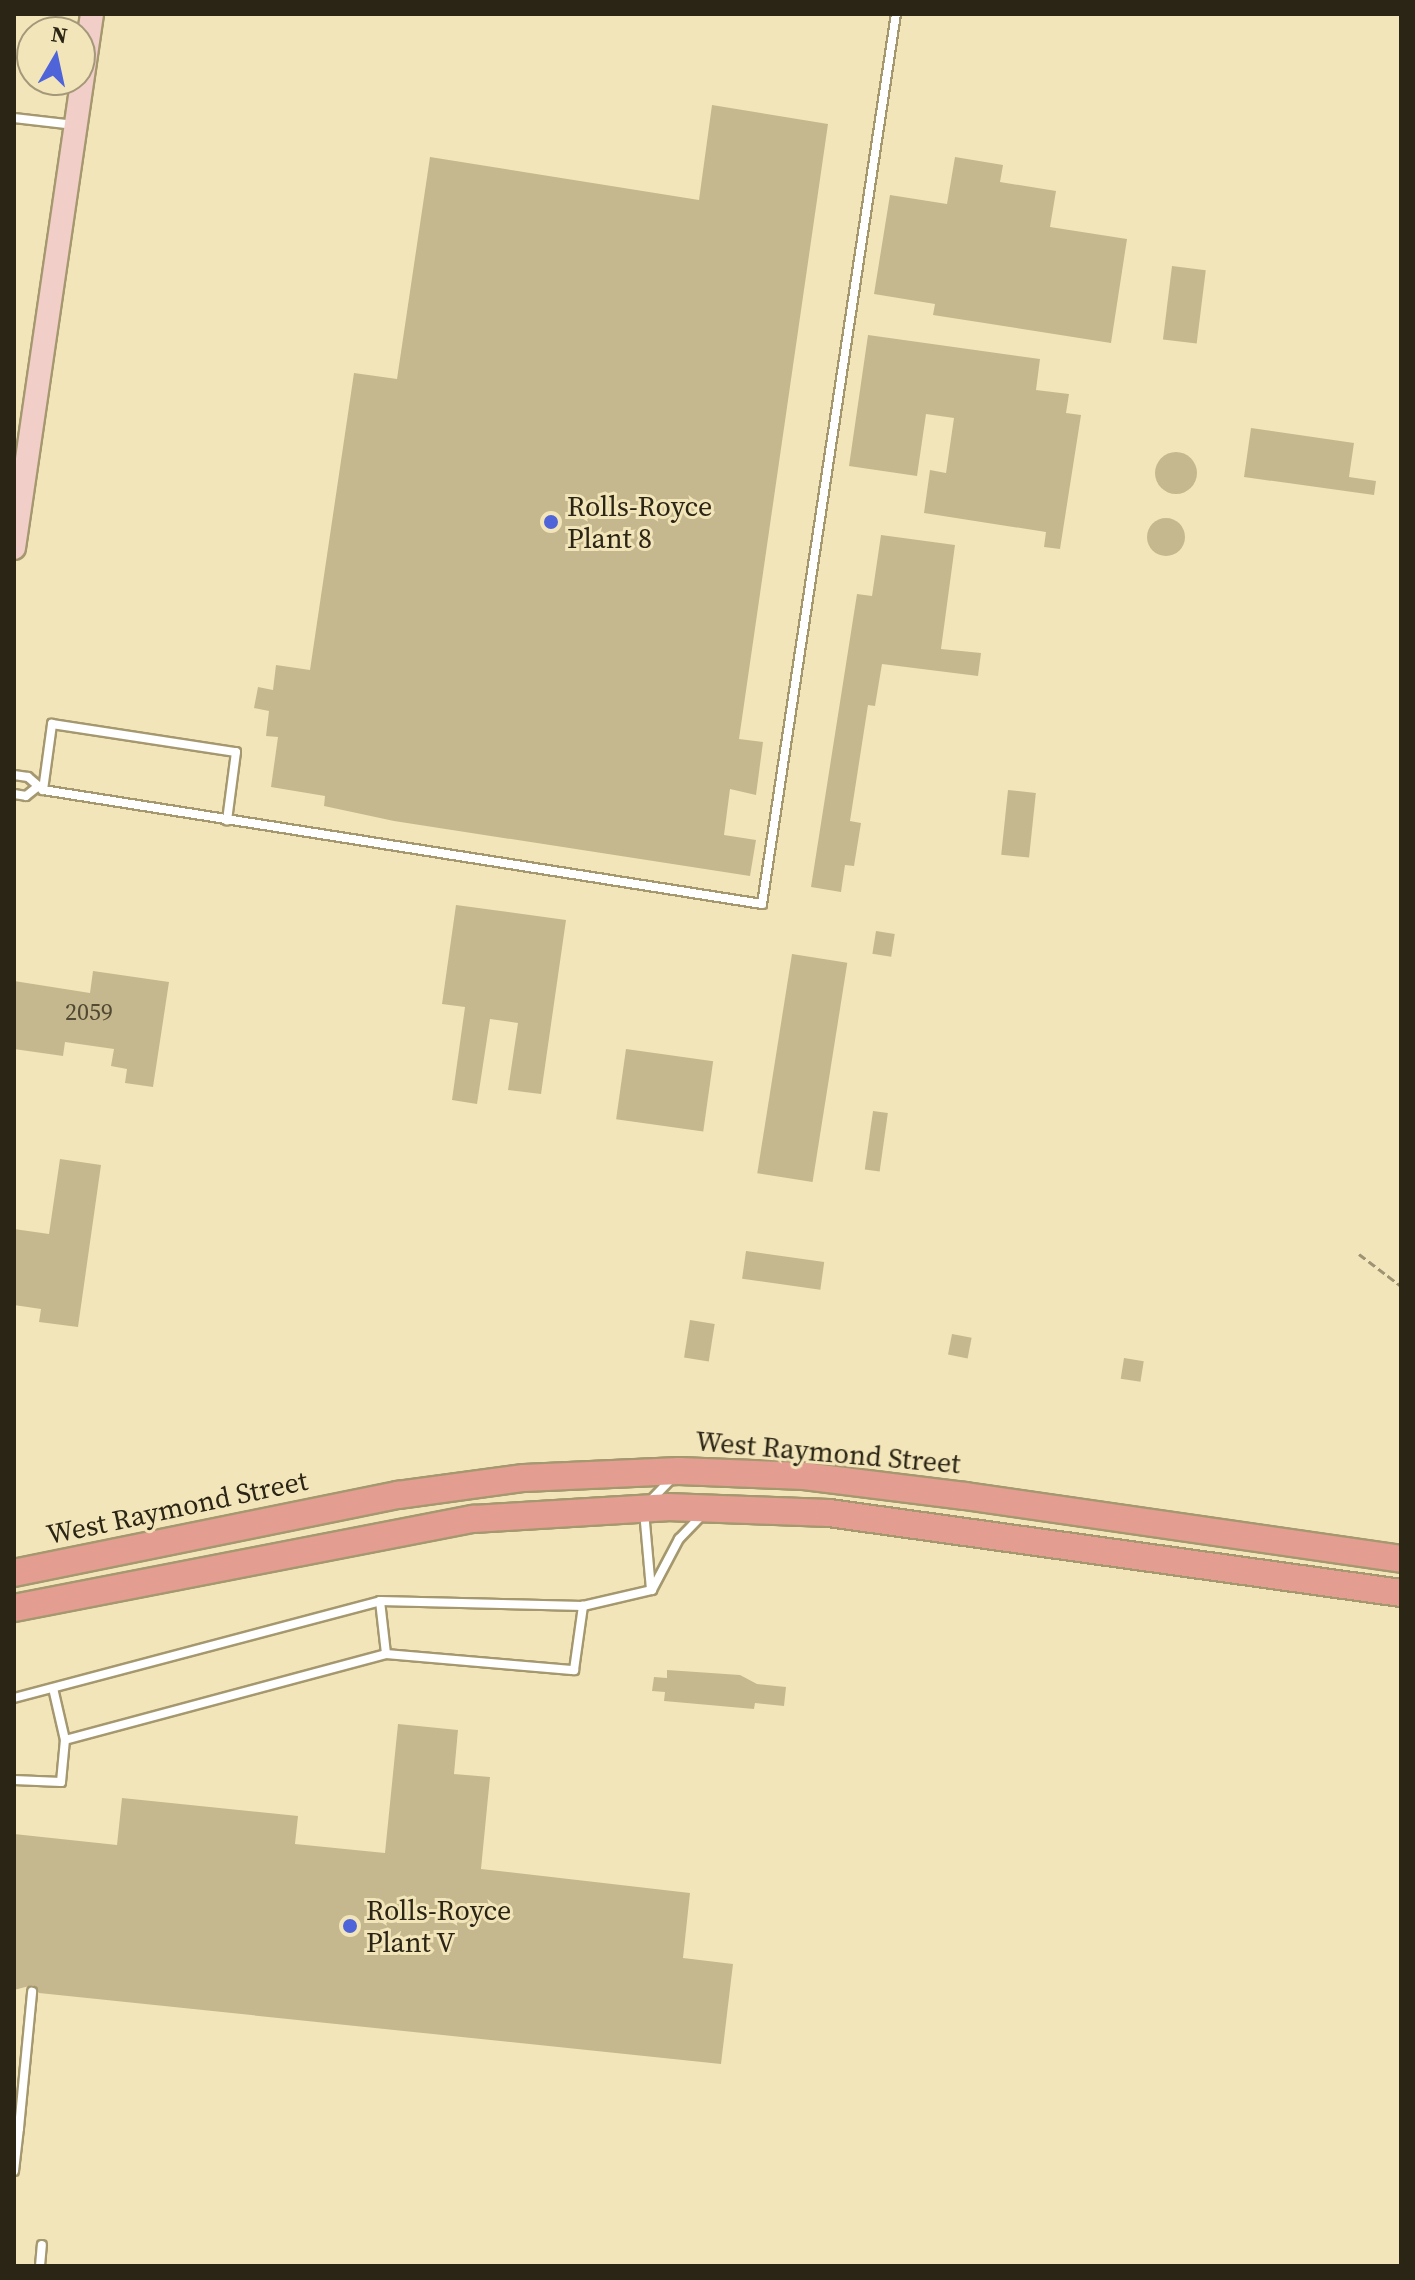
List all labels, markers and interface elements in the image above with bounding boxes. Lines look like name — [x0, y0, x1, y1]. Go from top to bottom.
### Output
north arrow — [16, 16, 96, 96]
text: N — [49, 18, 70, 50]
place label: Rolls-Royce Plant 8 — [567, 489, 712, 555]
marker: Rolls-Royce Plant 8 — [542, 513, 560, 531]
house number: 2059 — [65, 998, 113, 1026]
street label: West Raymond Street — [694, 1424, 962, 1480]
street label: West Raymond Street — [43, 1463, 311, 1551]
place label: Rolls-Royce Plant V — [366, 1893, 511, 1959]
marker: Rolls-Royce Plant V — [341, 1917, 359, 1935]

